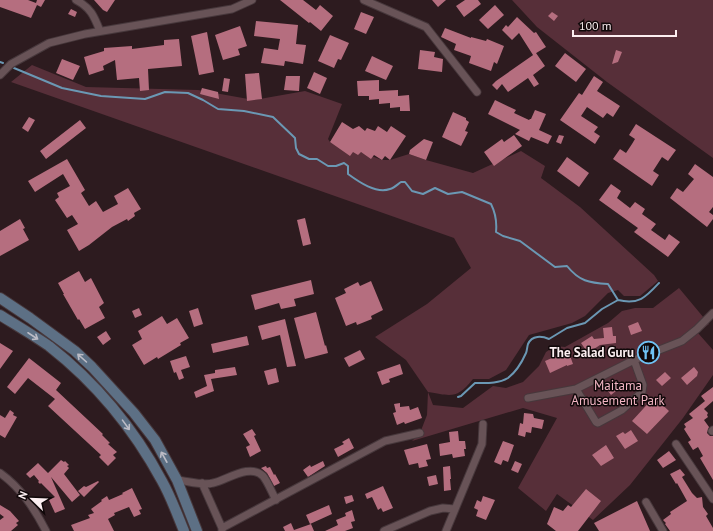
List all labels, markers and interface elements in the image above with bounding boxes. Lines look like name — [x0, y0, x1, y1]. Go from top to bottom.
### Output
scale bar — [573, 12, 676, 38]
text: 100 m — [579, 18, 612, 33]
one-way arrow — [27, 332, 38, 340]
restaurant icon: The Salad Guru — [636, 339, 662, 365]
place label: The Salad Guru — [549, 344, 634, 361]
one-way arrow — [76, 353, 87, 362]
park label: Maitama Amusement Park — [571, 377, 665, 409]
one-way arrow — [122, 419, 130, 430]
one-way arrow — [160, 451, 168, 463]
north arrow — [12, 479, 52, 519]
text: N — [15, 489, 31, 501]

